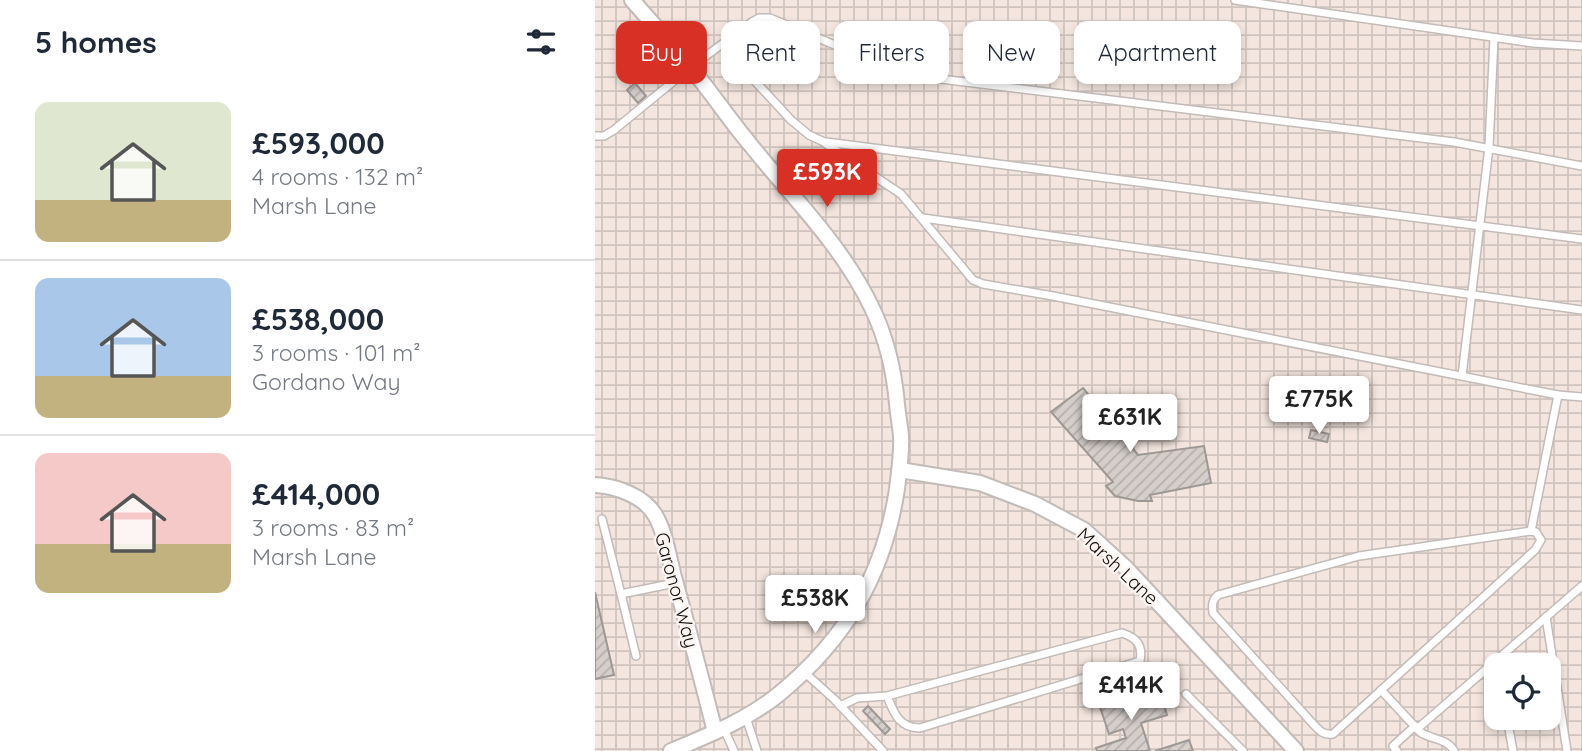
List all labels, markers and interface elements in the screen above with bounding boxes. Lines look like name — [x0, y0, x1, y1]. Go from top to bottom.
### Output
chip: Buy — [616, 21, 707, 84]
chip: Rent — [721, 21, 820, 84]
chip: Filters — [834, 21, 949, 84]
chip: New — [963, 21, 1060, 84]
chip: Apartment — [1074, 21, 1241, 84]
text: 5 homes — [35, 23, 157, 61]
icon: filters — [522, 23, 560, 61]
text: £593,000 — [252, 124, 385, 162]
icon: home — [91, 130, 175, 214]
pin: £593K — [778, 150, 876, 209]
text: £593K — [793, 157, 861, 186]
text: 4 rooms · 132 m² — [252, 162, 423, 191]
text: Marsh Lane — [252, 191, 376, 220]
text: £538,000 — [252, 300, 384, 338]
icon: home — [91, 306, 175, 390]
text: 3 rooms · 101 m² — [252, 338, 421, 367]
text: Gordano Way — [252, 367, 401, 396]
pin: £775K — [1270, 376, 1368, 436]
text: £775K — [1285, 384, 1353, 413]
pin: £631K — [1081, 394, 1179, 454]
text: £631K — [1098, 402, 1162, 431]
text: £414,000 — [252, 475, 380, 513]
icon: home — [91, 481, 175, 565]
text: 3 rooms · 83 m² — [252, 513, 414, 542]
street label: Marsh Lane — [1072, 522, 1164, 610]
street label: Garonor Way — [650, 530, 704, 650]
text: Marsh Lane — [252, 542, 376, 571]
pin: £538K — [766, 576, 864, 635]
text: £538K — [781, 583, 849, 612]
map controls — [1484, 653, 1561, 730]
button: locate — [1484, 653, 1561, 730]
pin: £414K — [1082, 662, 1180, 722]
text: £414K — [1099, 670, 1163, 699]

